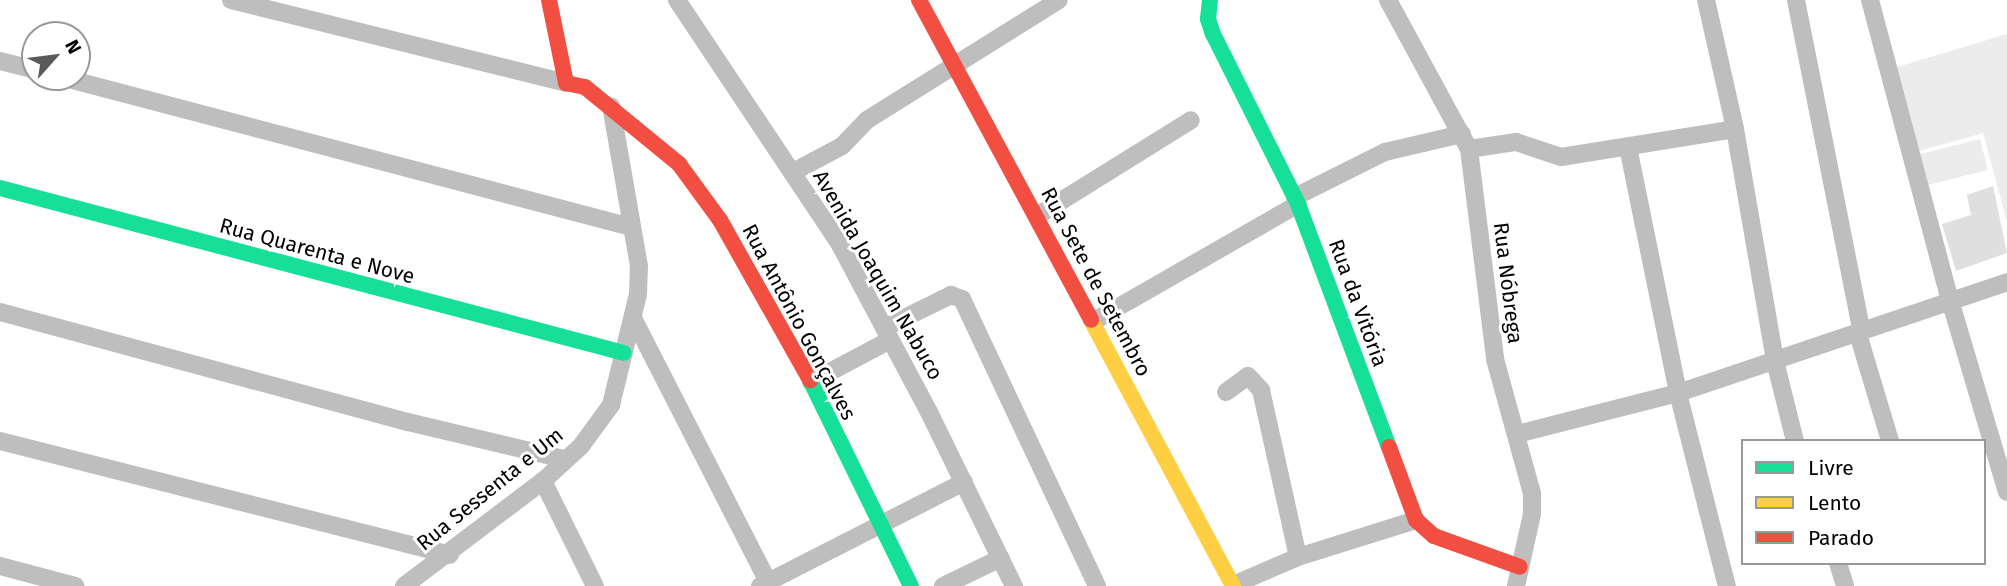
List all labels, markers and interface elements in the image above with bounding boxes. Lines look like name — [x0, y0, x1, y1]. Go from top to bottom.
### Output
north arrow — [21, 21, 91, 91]
text: N — [60, 36, 86, 58]
street label: Avenida Joaquim Nabuco — [808, 166, 948, 384]
street label: Rua Sete de Setembro — [1035, 183, 1157, 381]
street label: Rua Quarenta e Nove — [217, 213, 417, 289]
street label: Rua Antônio Gonçalves — [737, 220, 861, 424]
street label: Rua Nóbrega — [1488, 221, 1528, 345]
street label: Rua da Vitória — [1323, 236, 1393, 370]
street label: Rua Sessenta e Um — [412, 422, 568, 556]
legend — [1741, 439, 1986, 565]
text: Livre — [1808, 455, 1854, 481]
text: Lento — [1808, 490, 1861, 516]
text: Parado — [1808, 525, 1874, 551]

